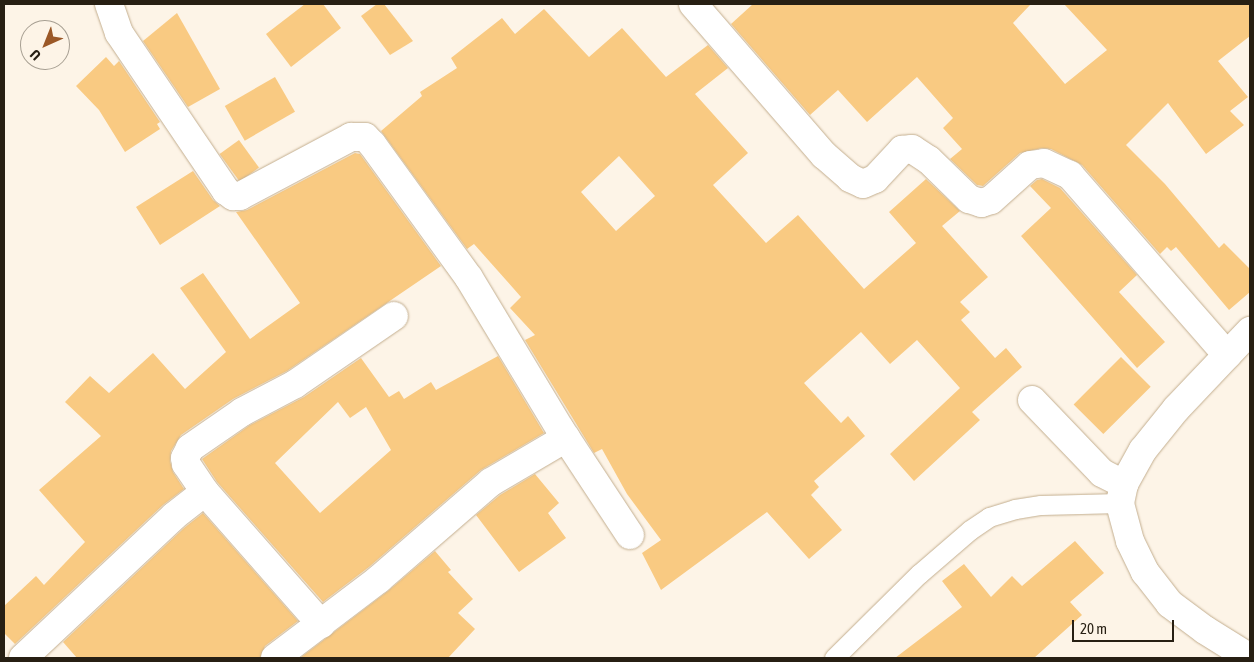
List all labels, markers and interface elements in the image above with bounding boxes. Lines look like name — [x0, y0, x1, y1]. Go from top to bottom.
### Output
north arrow — [20, 20, 70, 70]
text: U — [27, 46, 44, 64]
scale bar — [1074, 610, 1176, 642]
text: 20 m — [1080, 620, 1107, 637]

